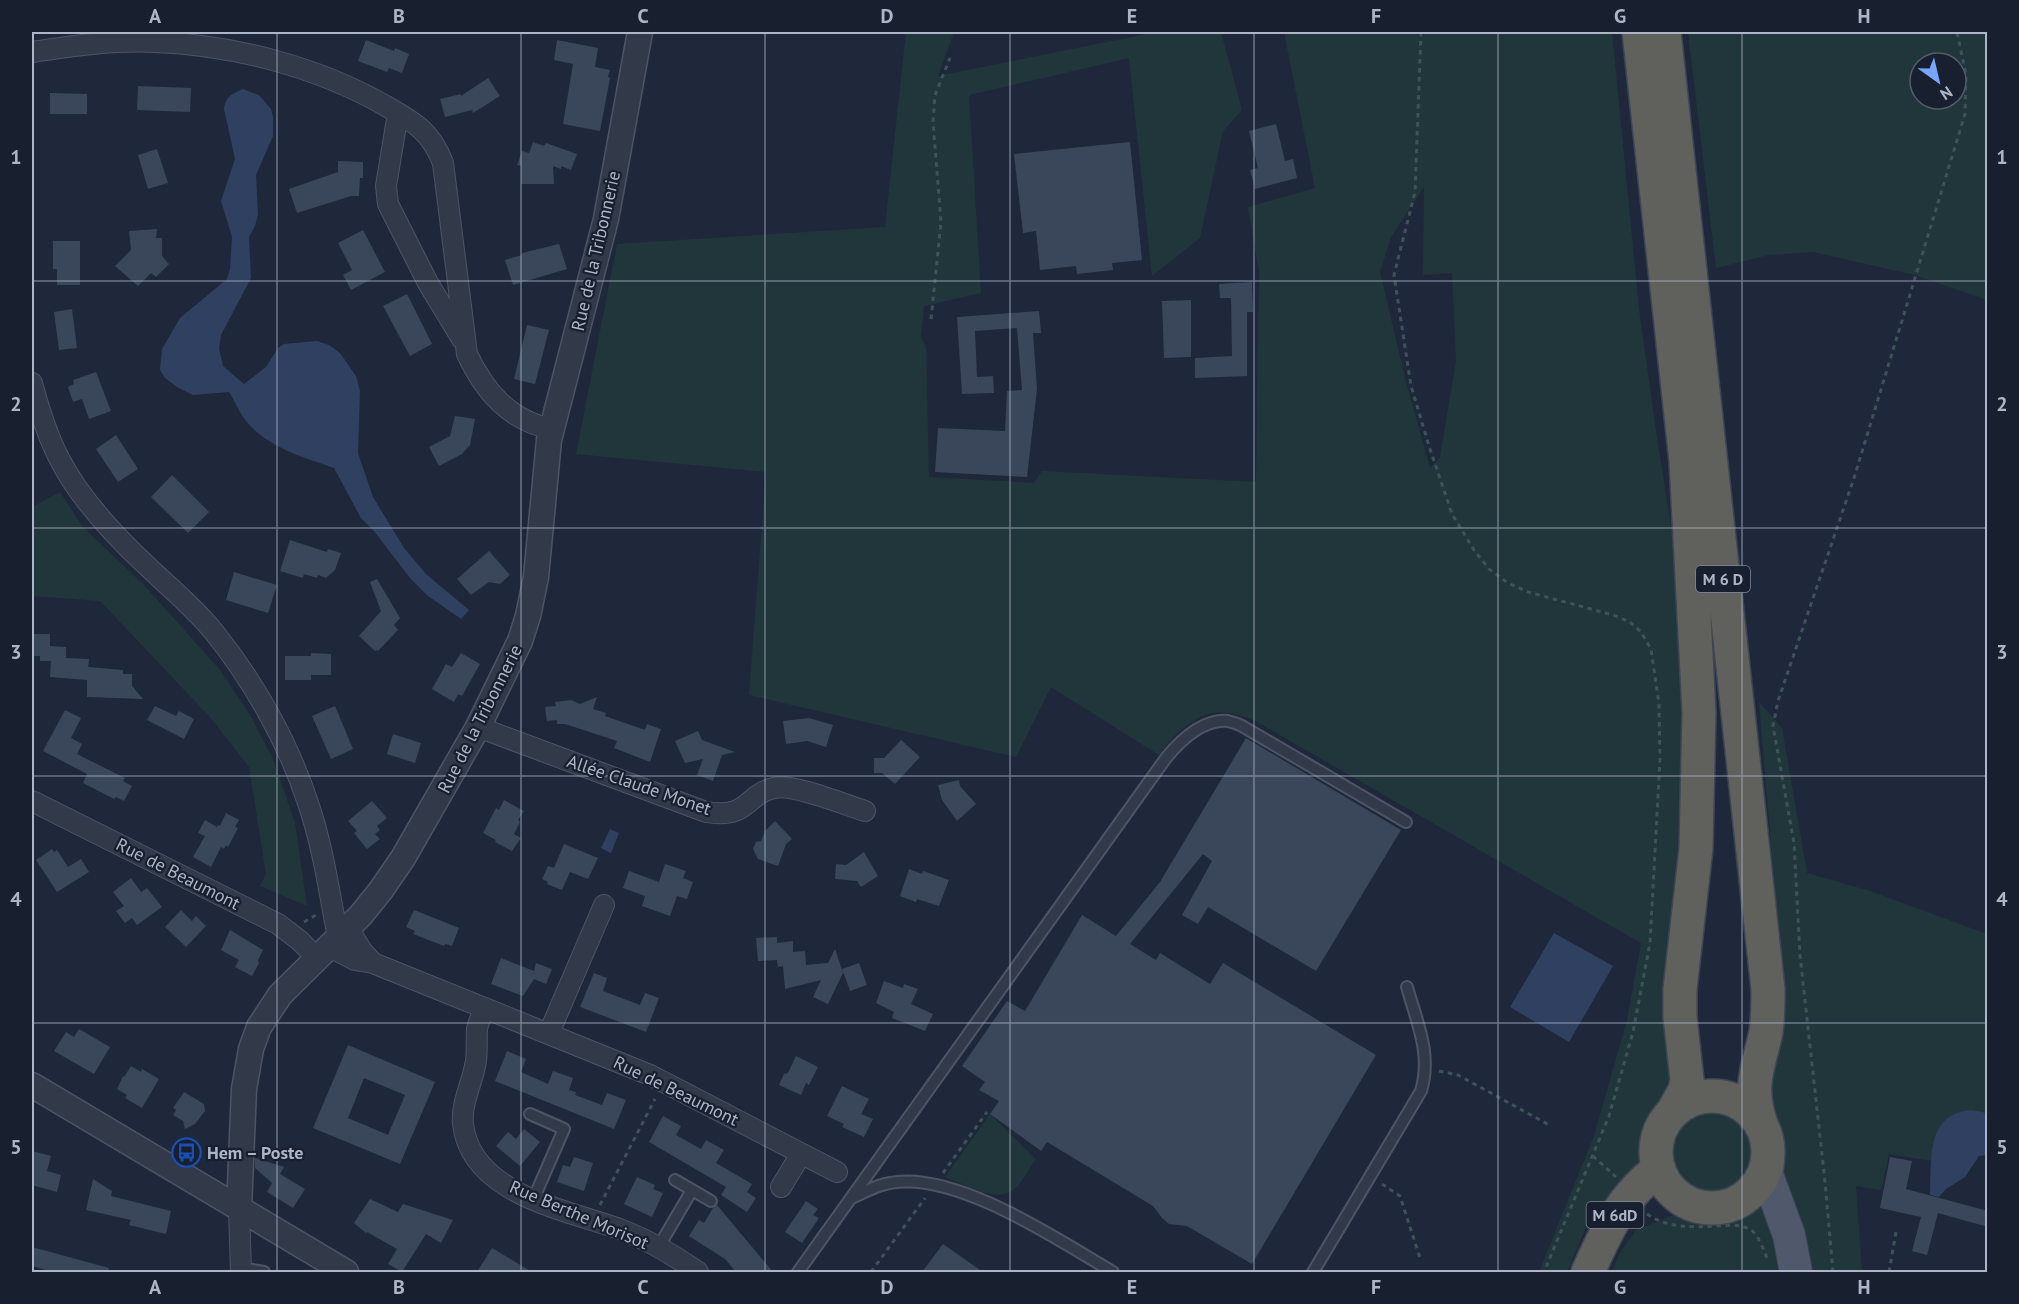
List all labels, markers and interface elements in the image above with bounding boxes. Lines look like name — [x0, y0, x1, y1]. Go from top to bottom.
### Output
text: A — [149, 3, 162, 29]
text: B — [393, 3, 405, 29]
text: C — [637, 3, 649, 29]
text: D — [881, 3, 894, 29]
text: E — [1127, 3, 1137, 29]
text: F — [1371, 3, 1381, 29]
text: G — [1614, 3, 1626, 29]
text: H — [1857, 3, 1871, 29]
north arrow — [1908, 51, 1968, 111]
text: N — [1936, 82, 1956, 105]
text: 1 — [10, 144, 22, 170]
text: 1 — [1996, 144, 2008, 170]
street label: Rue de la Tribonnerie — [566, 169, 625, 333]
text: 2 — [10, 391, 22, 417]
text: 2 — [1996, 391, 2008, 417]
road number: M 6 D — [1696, 566, 1750, 592]
text: 3 — [10, 639, 22, 665]
text: 3 — [1996, 639, 2008, 665]
street label: Rue de la Tribonnerie — [432, 641, 527, 797]
street label: Allée Claude Monet — [564, 749, 714, 820]
street label: Rue de Beaumont — [112, 832, 244, 915]
text: 4 — [10, 886, 22, 912]
text: 4 — [1996, 886, 2008, 912]
street label: Rue de Beaumont — [610, 1050, 743, 1131]
text: 5 — [10, 1134, 22, 1160]
text: 5 — [1996, 1134, 2008, 1160]
bus stop icon: Hem – Poste — [170, 1137, 202, 1169]
place label: Hem – Poste — [207, 1141, 303, 1164]
street label: Rue Berthe Morisot — [506, 1175, 652, 1254]
road number: M 6dD — [1586, 1202, 1644, 1228]
text: A — [149, 1274, 162, 1300]
text: B — [393, 1274, 405, 1300]
text: C — [637, 1274, 649, 1300]
text: D — [881, 1274, 894, 1300]
text: E — [1127, 1274, 1137, 1300]
text: F — [1371, 1274, 1381, 1300]
text: G — [1614, 1274, 1626, 1300]
text: H — [1857, 1274, 1871, 1300]

